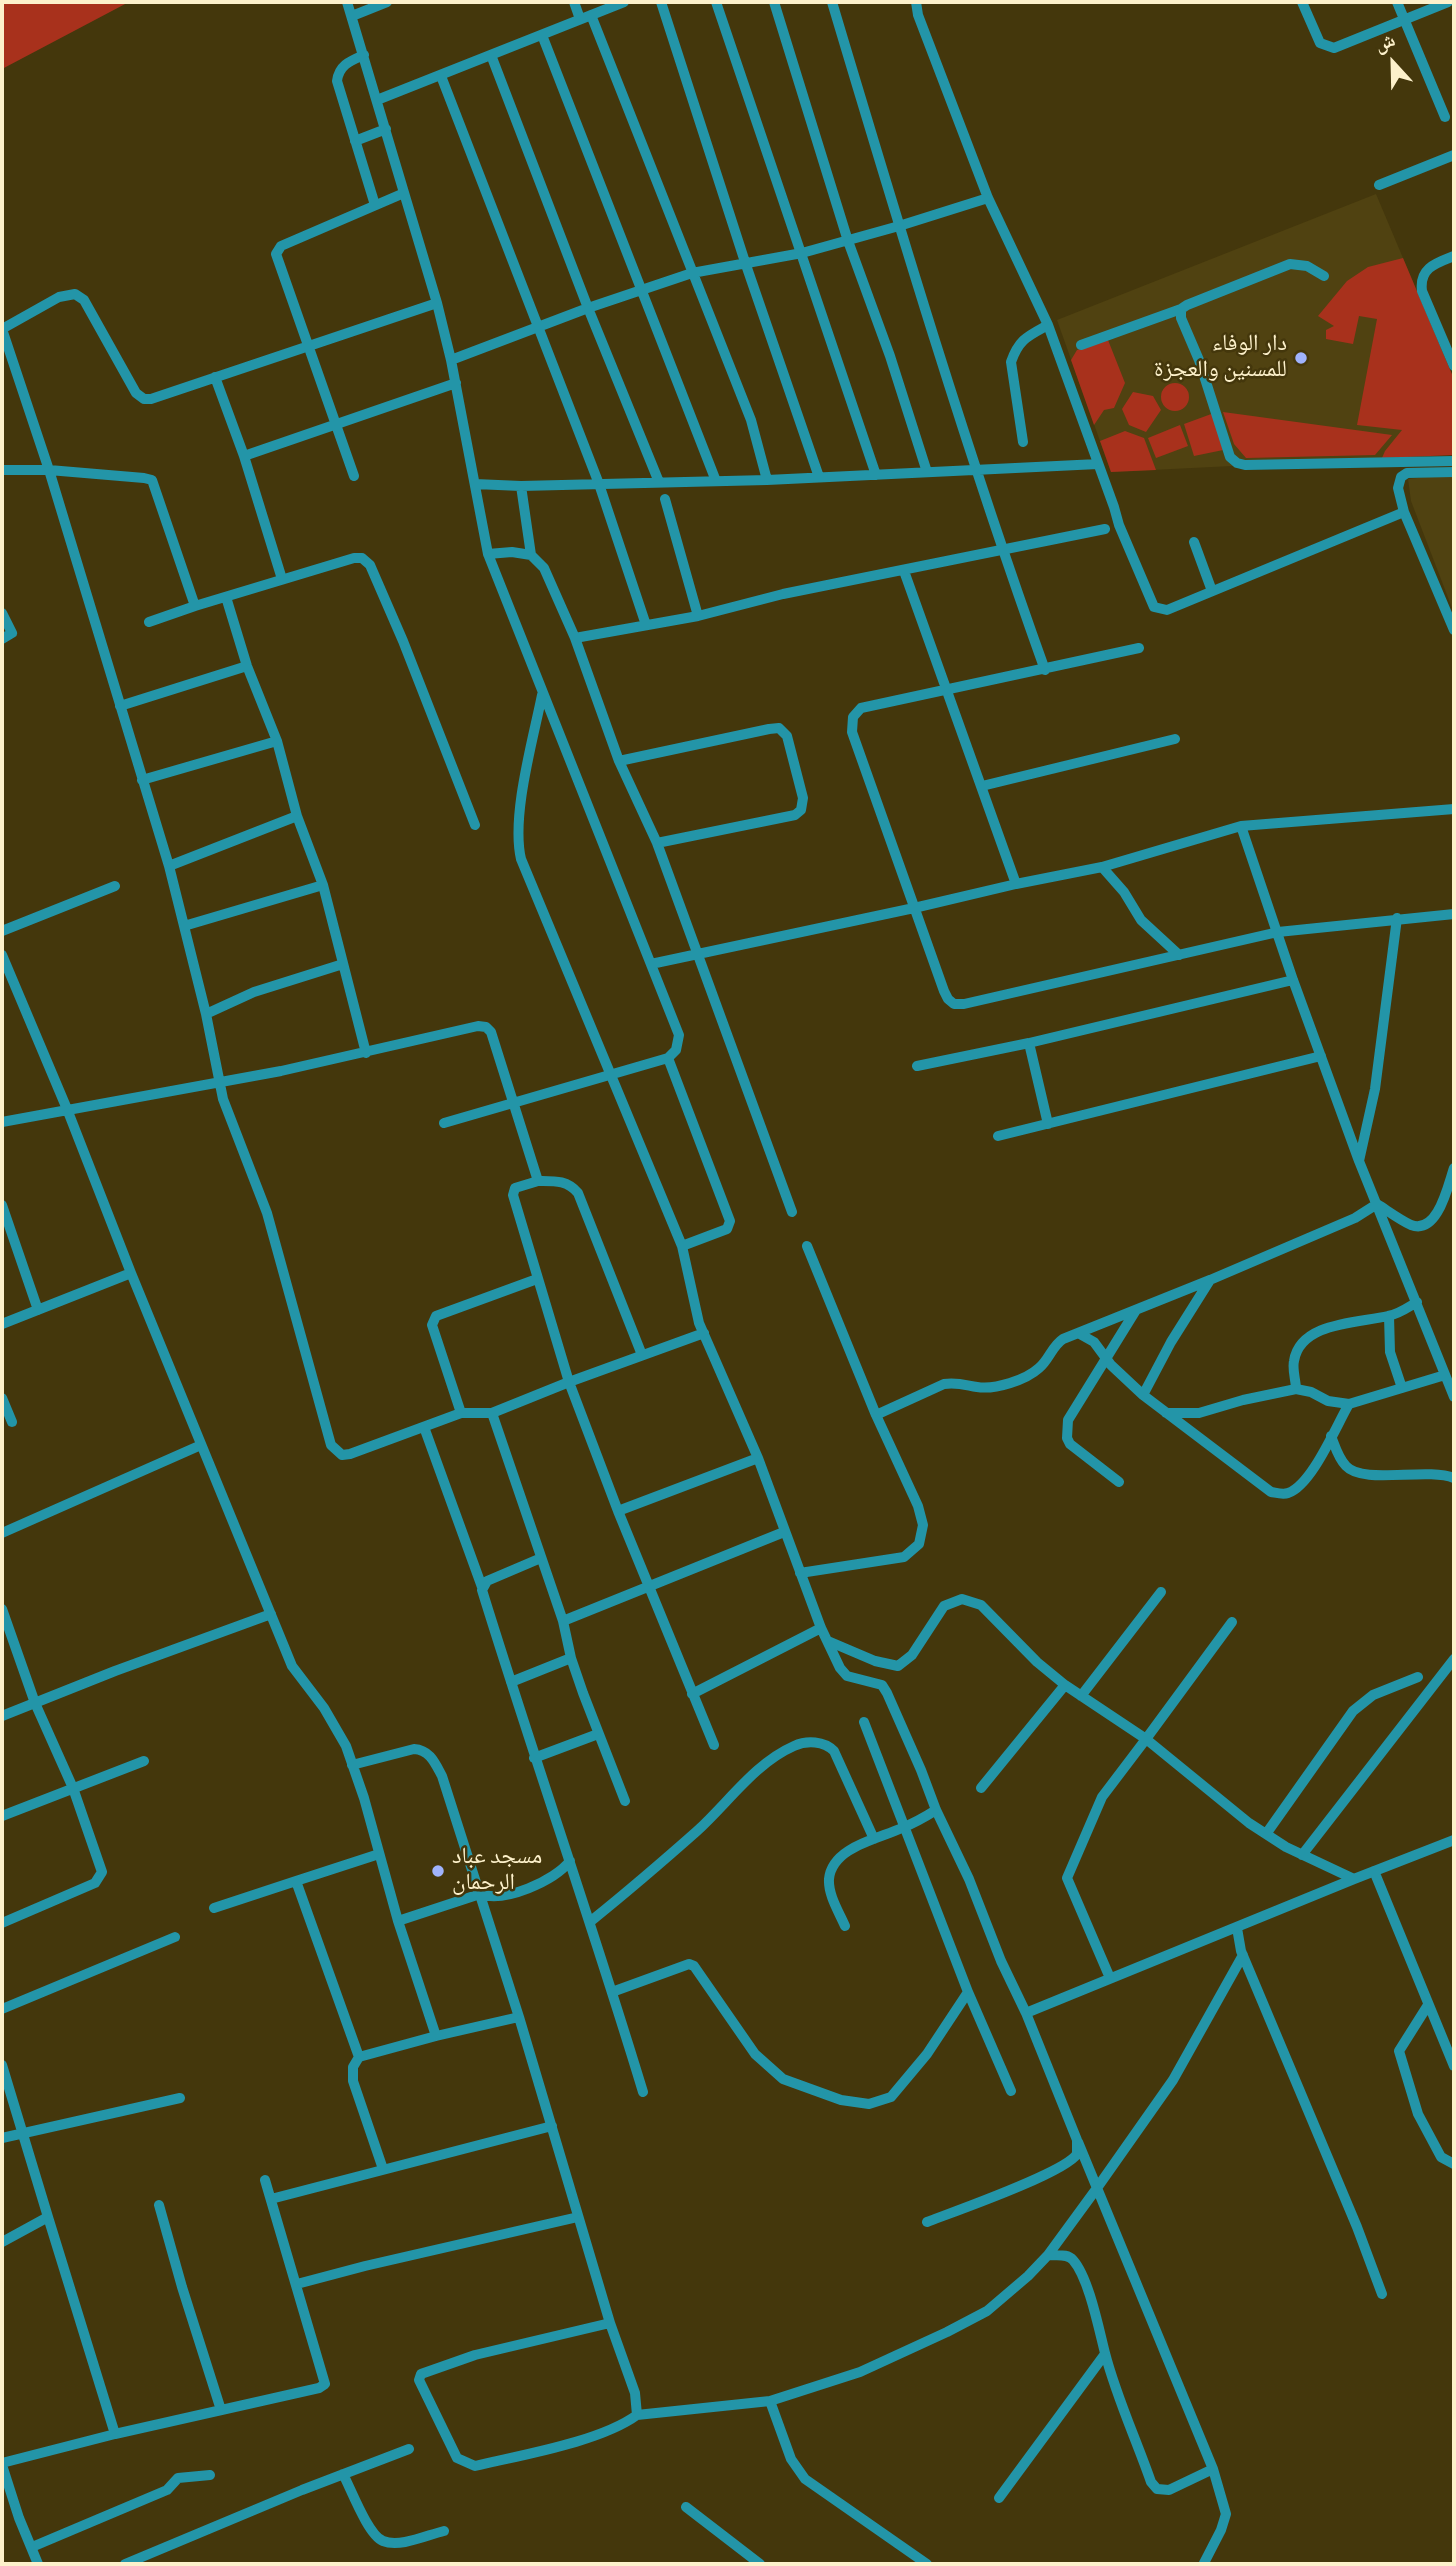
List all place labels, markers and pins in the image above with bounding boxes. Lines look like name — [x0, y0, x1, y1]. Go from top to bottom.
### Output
place label: دار الوفاء للمسنين والعجزة — [1154, 331, 1287, 385]
marker: دار الوفاء للمسنين والعجزة — [1293, 350, 1309, 366]
place label: مسجد عباد الرحمان — [452, 1844, 542, 1898]
marker: مسجد عباد الرحمان — [430, 1863, 446, 1879]

